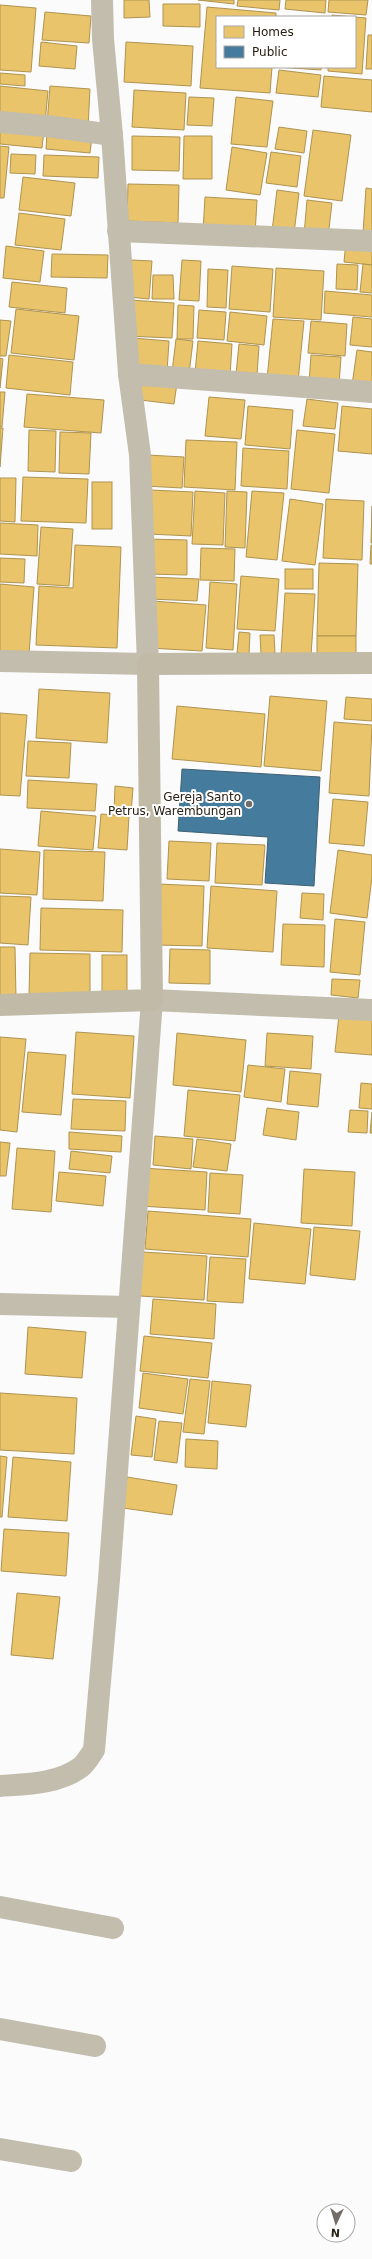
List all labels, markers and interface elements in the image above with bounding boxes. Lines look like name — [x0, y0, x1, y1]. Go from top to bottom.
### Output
legend — [216, 16, 356, 68]
text: Homes — [252, 25, 294, 39]
text: Public — [252, 45, 288, 59]
place label: Gereja Santo Petrus, Warembungan — [108, 790, 241, 818]
marker: Gereja Santo Petrus, Warembungan — [244, 799, 254, 809]
north arrow — [316, 2203, 356, 2243]
text: N — [330, 2226, 340, 2239]

